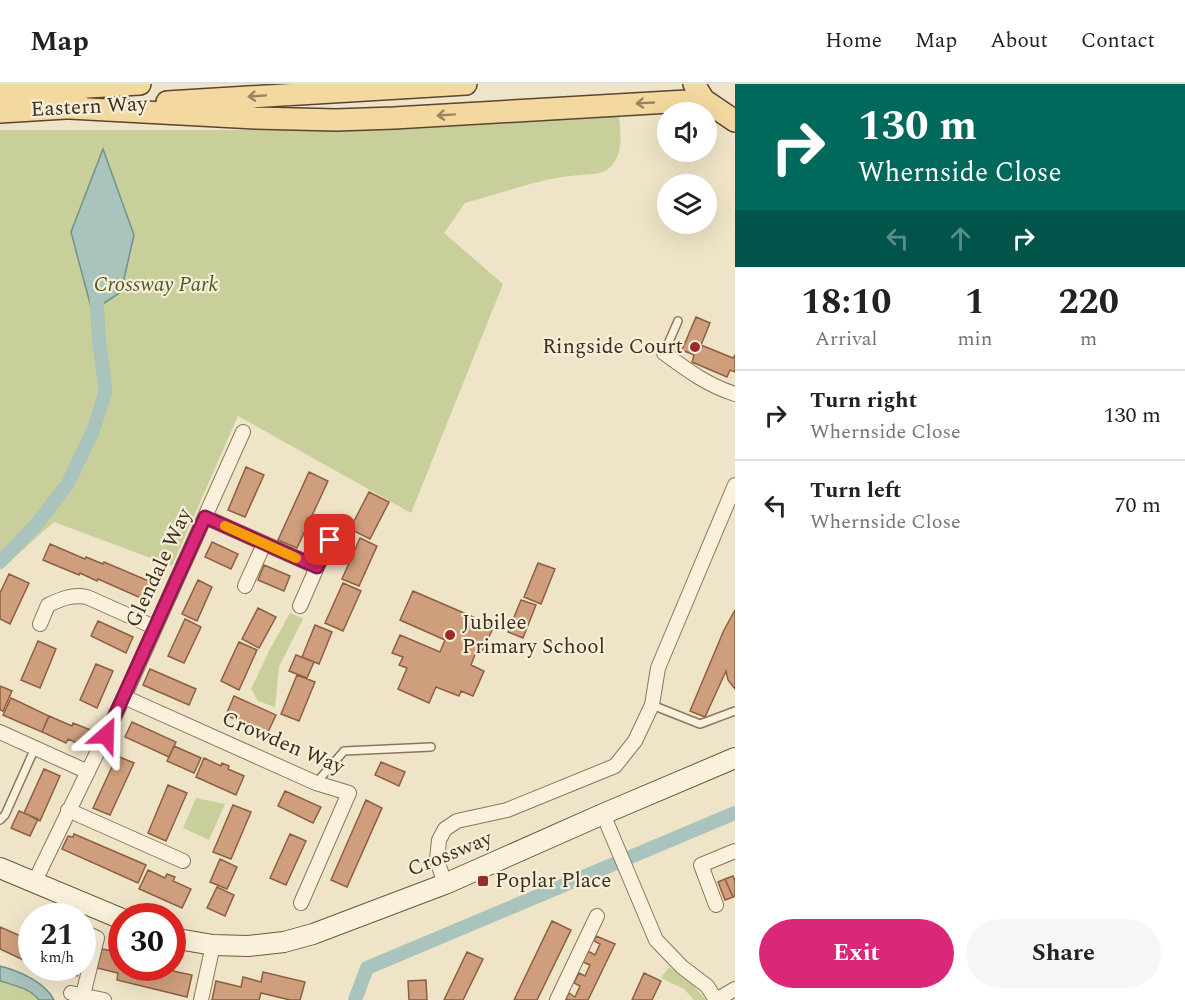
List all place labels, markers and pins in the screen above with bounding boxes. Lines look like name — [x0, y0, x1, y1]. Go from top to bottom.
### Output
place label: Ringside Court — [542, 331, 683, 363]
marker: Ringside Court — [688, 340, 702, 354]
pin — [304, 514, 355, 565]
place label: Jubilee Primary School — [462, 607, 605, 663]
marker: Jubilee Primary School — [443, 628, 457, 642]
place label: Poplar Place — [495, 865, 611, 897]
marker: Poplar Place — [476, 874, 490, 888]

